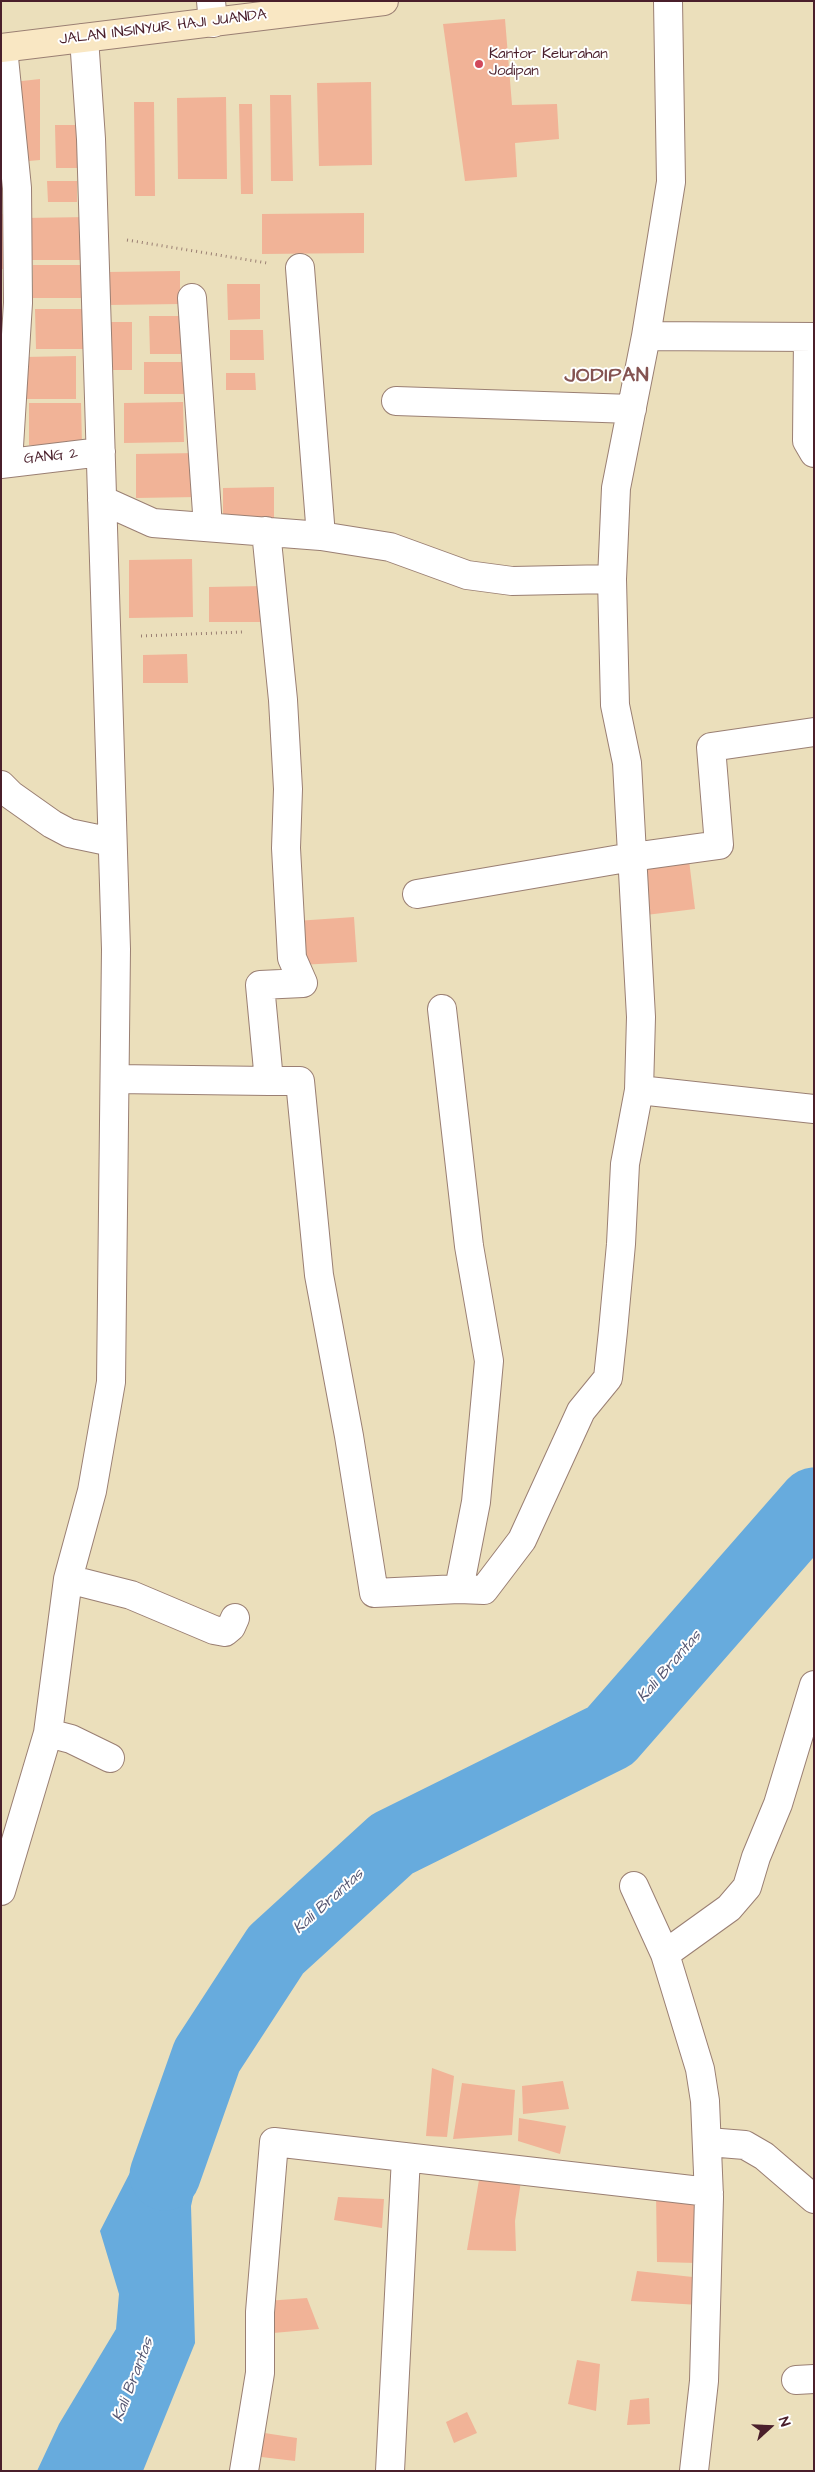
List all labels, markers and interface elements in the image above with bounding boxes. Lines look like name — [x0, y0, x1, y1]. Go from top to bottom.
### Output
street label: JALAN INSINYUR HAJI JUANDA — [58, 6, 268, 50]
place label: Kantor Kelurahan Jodipan — [489, 46, 608, 81]
marker: Kantor Kelurahan Jodipan — [473, 58, 485, 70]
district label: JODIPAN — [564, 365, 650, 389]
street label: GANG 2 — [23, 445, 79, 469]
water label: Kali Brantas — [634, 1627, 706, 1707]
water label: Kali Brantas — [290, 1865, 368, 1939]
water label: Kali Brantas — [109, 2335, 159, 2425]
north arrow — [745, 2402, 795, 2452]
text: N — [773, 2414, 795, 2429]

